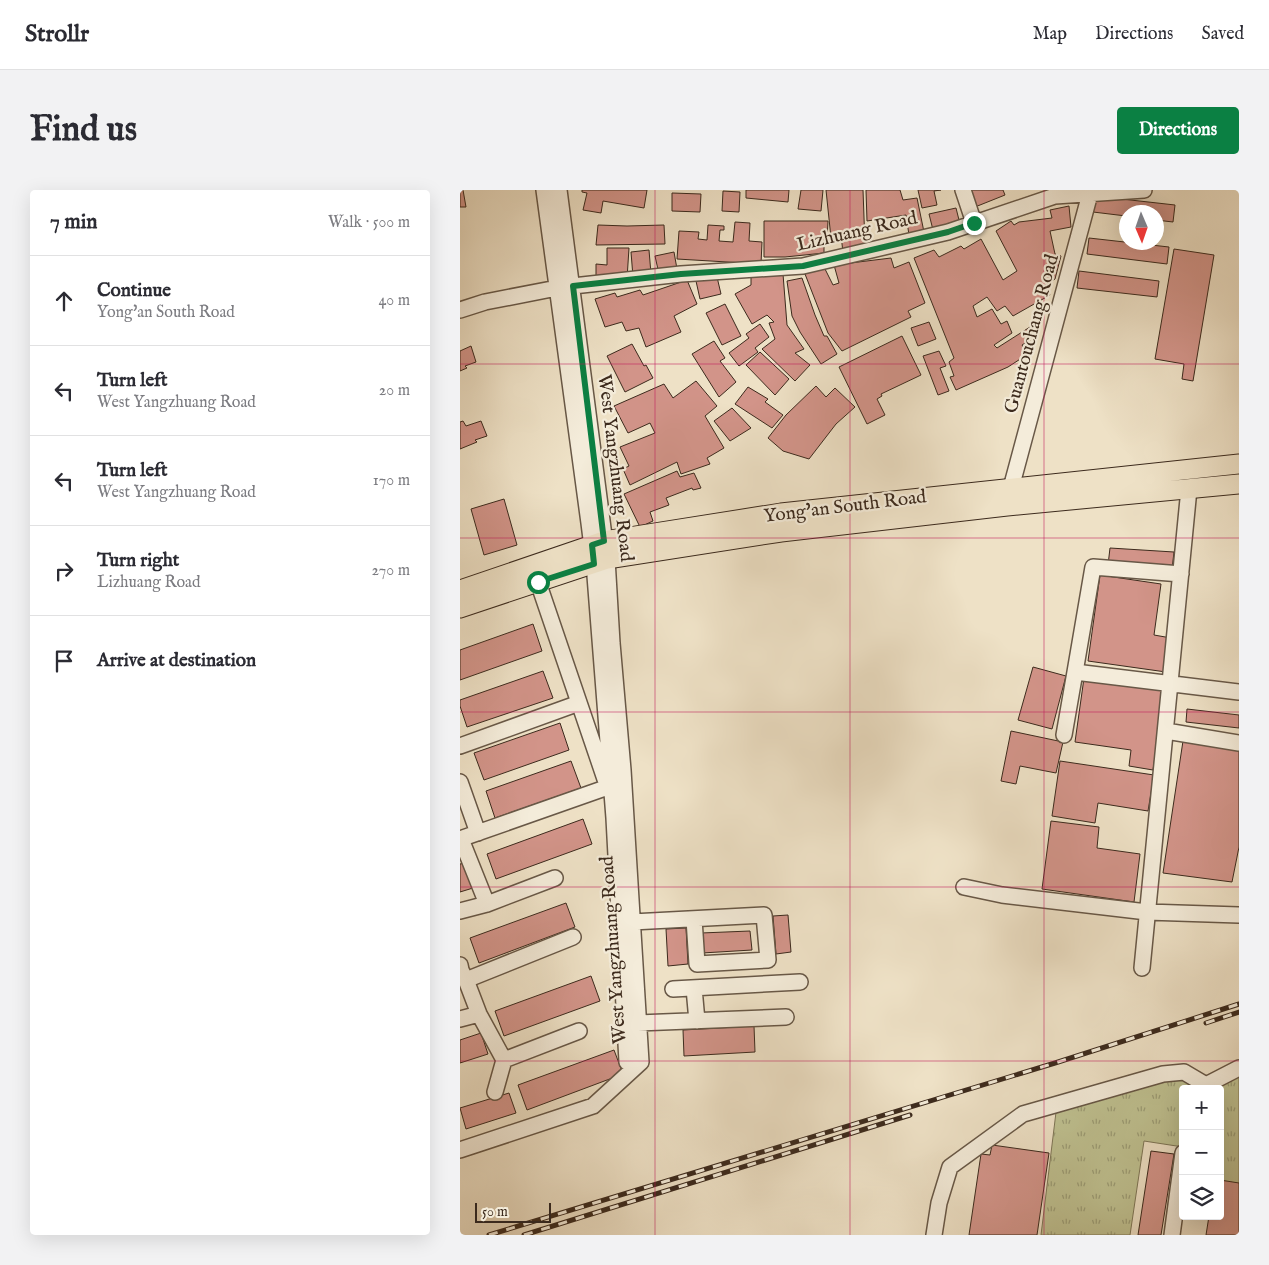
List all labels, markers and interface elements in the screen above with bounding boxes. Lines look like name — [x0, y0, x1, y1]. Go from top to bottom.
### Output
text: Strollr — [25, 19, 89, 50]
text: Map — [1033, 23, 1067, 46]
text: Directions — [1095, 23, 1173, 46]
text: Saved — [1201, 23, 1244, 46]
button: Directions — [1117, 107, 1239, 154]
text: Find us — [30, 108, 137, 153]
north arrow — [1119, 205, 1164, 250]
street label: Lizhuang Road — [794, 206, 920, 258]
text: 7 min — [50, 209, 97, 236]
route end — [963, 212, 986, 235]
text: Walk · 500 m — [328, 213, 410, 233]
street label: Guantouchang Road — [999, 251, 1065, 416]
text: Continue — [97, 279, 171, 303]
icon: ahead — [50, 287, 78, 315]
text: 40 m — [378, 291, 410, 311]
text: Yong'an South Road — [97, 303, 235, 323]
text: Turn left — [97, 369, 168, 393]
street label: West Yangzhuang Road — [592, 373, 639, 564]
icon: left — [50, 377, 78, 405]
text: 20 m — [379, 381, 410, 401]
text: West Yangzhuang Road — [97, 393, 256, 413]
text: Turn left — [97, 459, 168, 483]
icon: left — [50, 467, 78, 495]
text: 170 m — [373, 471, 410, 491]
text: West Yangzhuang Road — [97, 483, 256, 503]
street label: Yong'an South Road — [762, 485, 929, 529]
text: Turn right — [97, 549, 179, 573]
icon: right — [50, 557, 78, 585]
text: 270 m — [371, 561, 410, 581]
route start — [527, 571, 550, 594]
text: Lizhuang Road — [97, 573, 201, 593]
icon: arrive — [50, 647, 78, 675]
text: Arrive at destination — [97, 649, 256, 673]
street label: West Yangzhuang Road — [595, 854, 633, 1045]
map controls — [1179, 1085, 1224, 1220]
button: + — [1179, 1085, 1224, 1130]
button: − — [1179, 1130, 1224, 1175]
button: layers — [1179, 1175, 1224, 1220]
scale bar — [475, 1200, 551, 1223]
text: 50 m — [482, 1203, 508, 1221]

